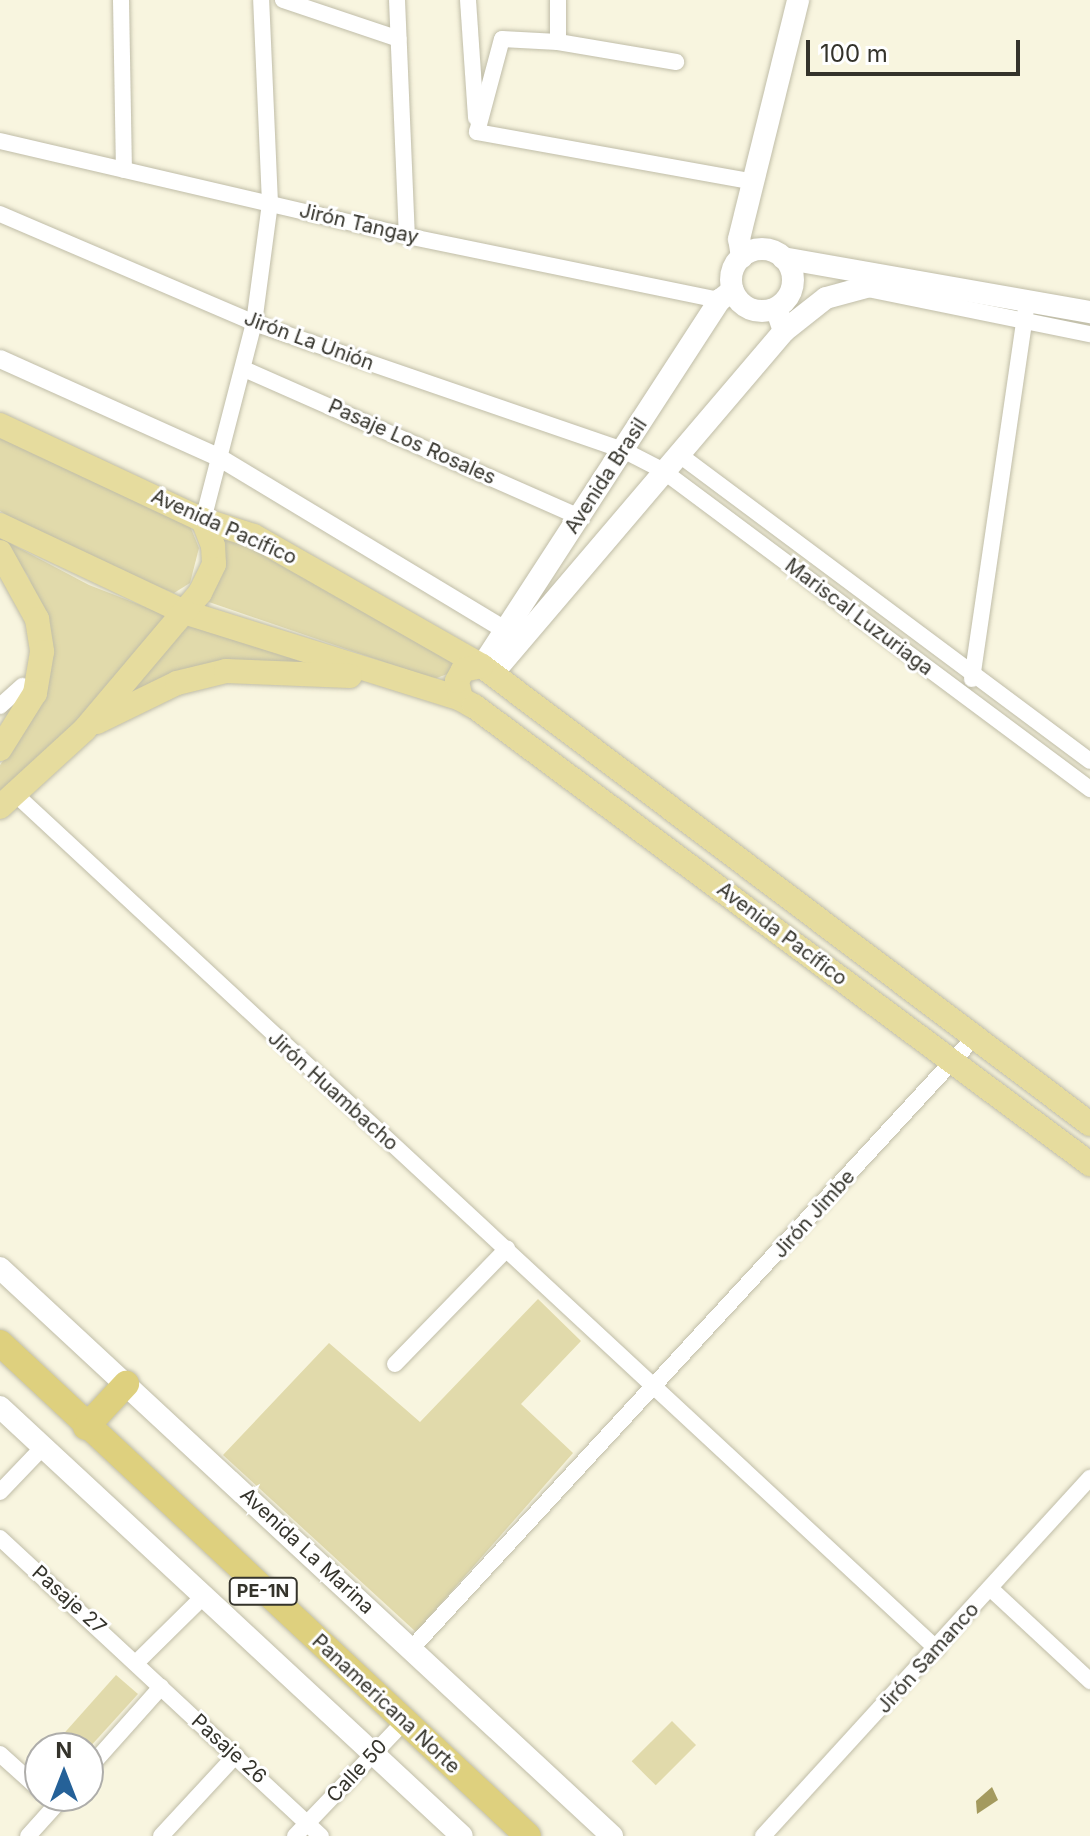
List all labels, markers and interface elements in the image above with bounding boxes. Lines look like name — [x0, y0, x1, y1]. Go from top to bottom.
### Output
scale bar — [810, 24, 1024, 74]
text: 100 m — [820, 39, 888, 68]
street label: Jirón Tangay — [297, 199, 421, 249]
street label: Jirón La Unión — [241, 306, 377, 376]
street label: Pasaje Los Rosales — [325, 394, 499, 490]
street label: Avenida Brasil — [560, 414, 652, 538]
street label: Avenida Pacífico — [148, 484, 300, 570]
street label: Mariscal Luzuriaga — [780, 553, 938, 681]
street label: Avenida Pacífico — [712, 877, 852, 991]
street label: Jirón Huambacho — [263, 1026, 403, 1156]
street label: Jirón Jimbe — [768, 1165, 860, 1263]
street label: Avenida La Marina — [235, 1483, 379, 1619]
street label: Pasaje 27 — [27, 1560, 111, 1640]
road number: PE-1N — [227, 1577, 299, 1605]
street label: Jirón Samanco — [872, 1598, 984, 1718]
street label: Panamericana Norte — [307, 1629, 465, 1779]
street label: Pasaje 26 — [187, 1709, 271, 1789]
north arrow — [24, 1732, 104, 1812]
street label: Calle 50 — [322, 1734, 392, 1808]
text: N — [56, 1737, 72, 1763]

